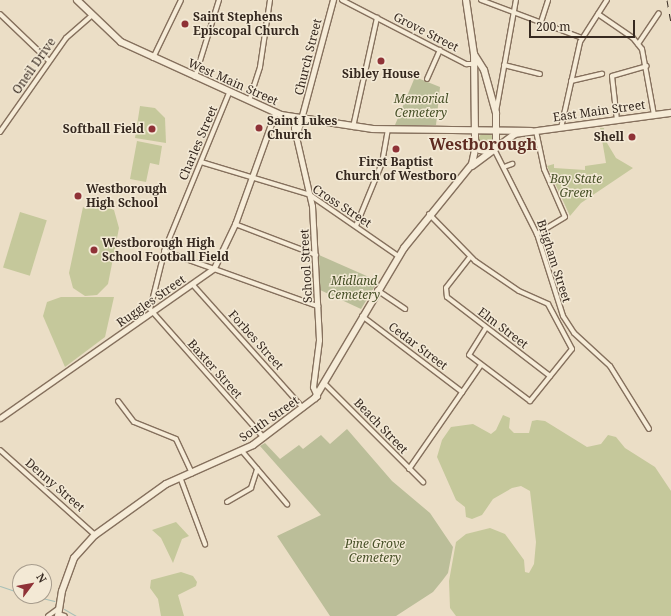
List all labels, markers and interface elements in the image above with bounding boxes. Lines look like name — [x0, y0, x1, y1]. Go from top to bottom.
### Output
street label: Grove Street — [391, 9, 461, 55]
place label: Saint Stephens Episcopal Church — [193, 10, 299, 38]
scale bar — [531, 12, 637, 38]
street label: Church Street — [292, 17, 324, 97]
text: 200 m — [536, 18, 571, 35]
marker: Saint Stephens Episcopal Church — [180, 19, 190, 29]
street label: Oneil Drive — [9, 35, 59, 97]
street label: West Main Street — [186, 56, 280, 108]
marker: Sibley House — [376, 56, 386, 66]
place label: Sibley House — [342, 67, 420, 81]
park label: Memorial Cemetery — [394, 92, 448, 120]
street label: East Main Street — [552, 97, 646, 125]
street label: Charles Street — [176, 104, 220, 182]
place label: Saint Lukes Church — [267, 114, 337, 142]
place label: Softball Field — [63, 122, 144, 136]
marker: Saint Lukes Church — [254, 123, 264, 133]
marker: Softball Field — [147, 124, 157, 134]
place label: Shell — [594, 130, 624, 144]
marker: Shell — [627, 132, 637, 142]
district label: Westborough — [429, 134, 537, 154]
marker: First Baptist Church of Westboro — [391, 144, 401, 154]
place label: First Baptist Church of Westboro — [335, 155, 457, 183]
park label: Bay State Green — [550, 172, 602, 200]
place label: Westborough High School — [86, 182, 167, 210]
street label: Cross Street — [310, 182, 374, 230]
marker: Westborough High School — [73, 191, 83, 201]
street label: Brigham Street — [534, 218, 574, 304]
street label: School Street — [297, 229, 315, 303]
place label: Westborough High School Football Field — [102, 236, 229, 264]
marker: Westborough High School Football Field — [89, 245, 99, 255]
street label: Ruggles Street — [114, 272, 188, 330]
park label: Midland Cemetery — [328, 274, 380, 302]
street label: Elm Street — [475, 304, 531, 352]
street label: Forbes Street — [226, 307, 286, 373]
street label: Cedar Street — [386, 319, 450, 373]
street label: Baxter Street — [185, 337, 245, 401]
street label: South Street — [236, 393, 302, 445]
street label: Beach Street — [351, 395, 411, 457]
street label: Denny Street — [22, 455, 88, 515]
park label: Pine Grove Cemetery — [345, 537, 405, 565]
north arrow — [12, 564, 52, 604]
text: N — [33, 570, 50, 586]

